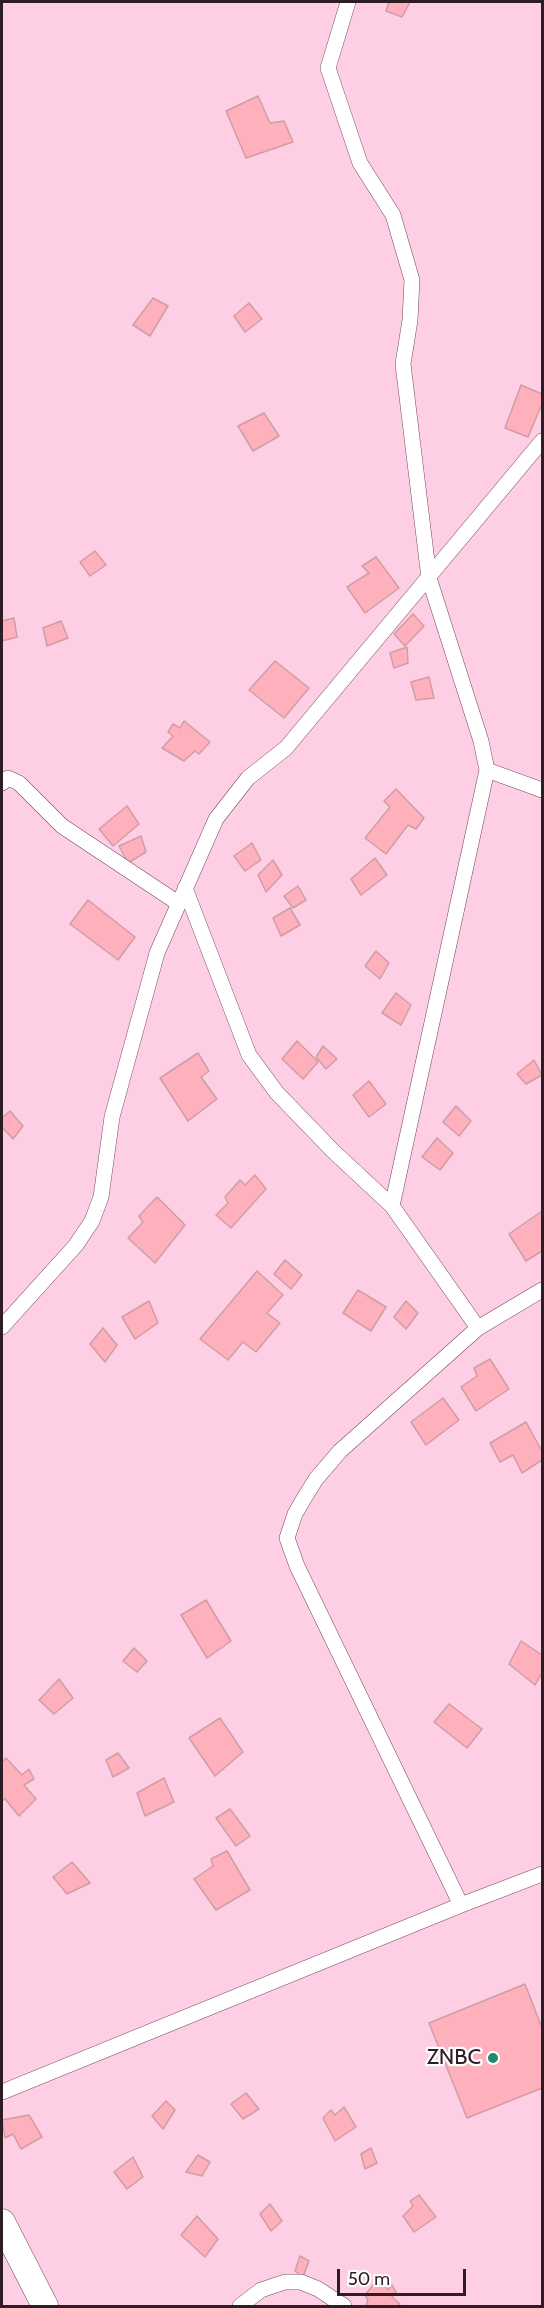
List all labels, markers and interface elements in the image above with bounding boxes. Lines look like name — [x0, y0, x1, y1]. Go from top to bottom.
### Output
place label: ZNBC — [427, 2045, 481, 2071]
marker: ZNBC — [486, 2051, 500, 2065]
scale bar — [340, 2257, 469, 2295]
text: 50 m — [348, 2268, 390, 2290]

